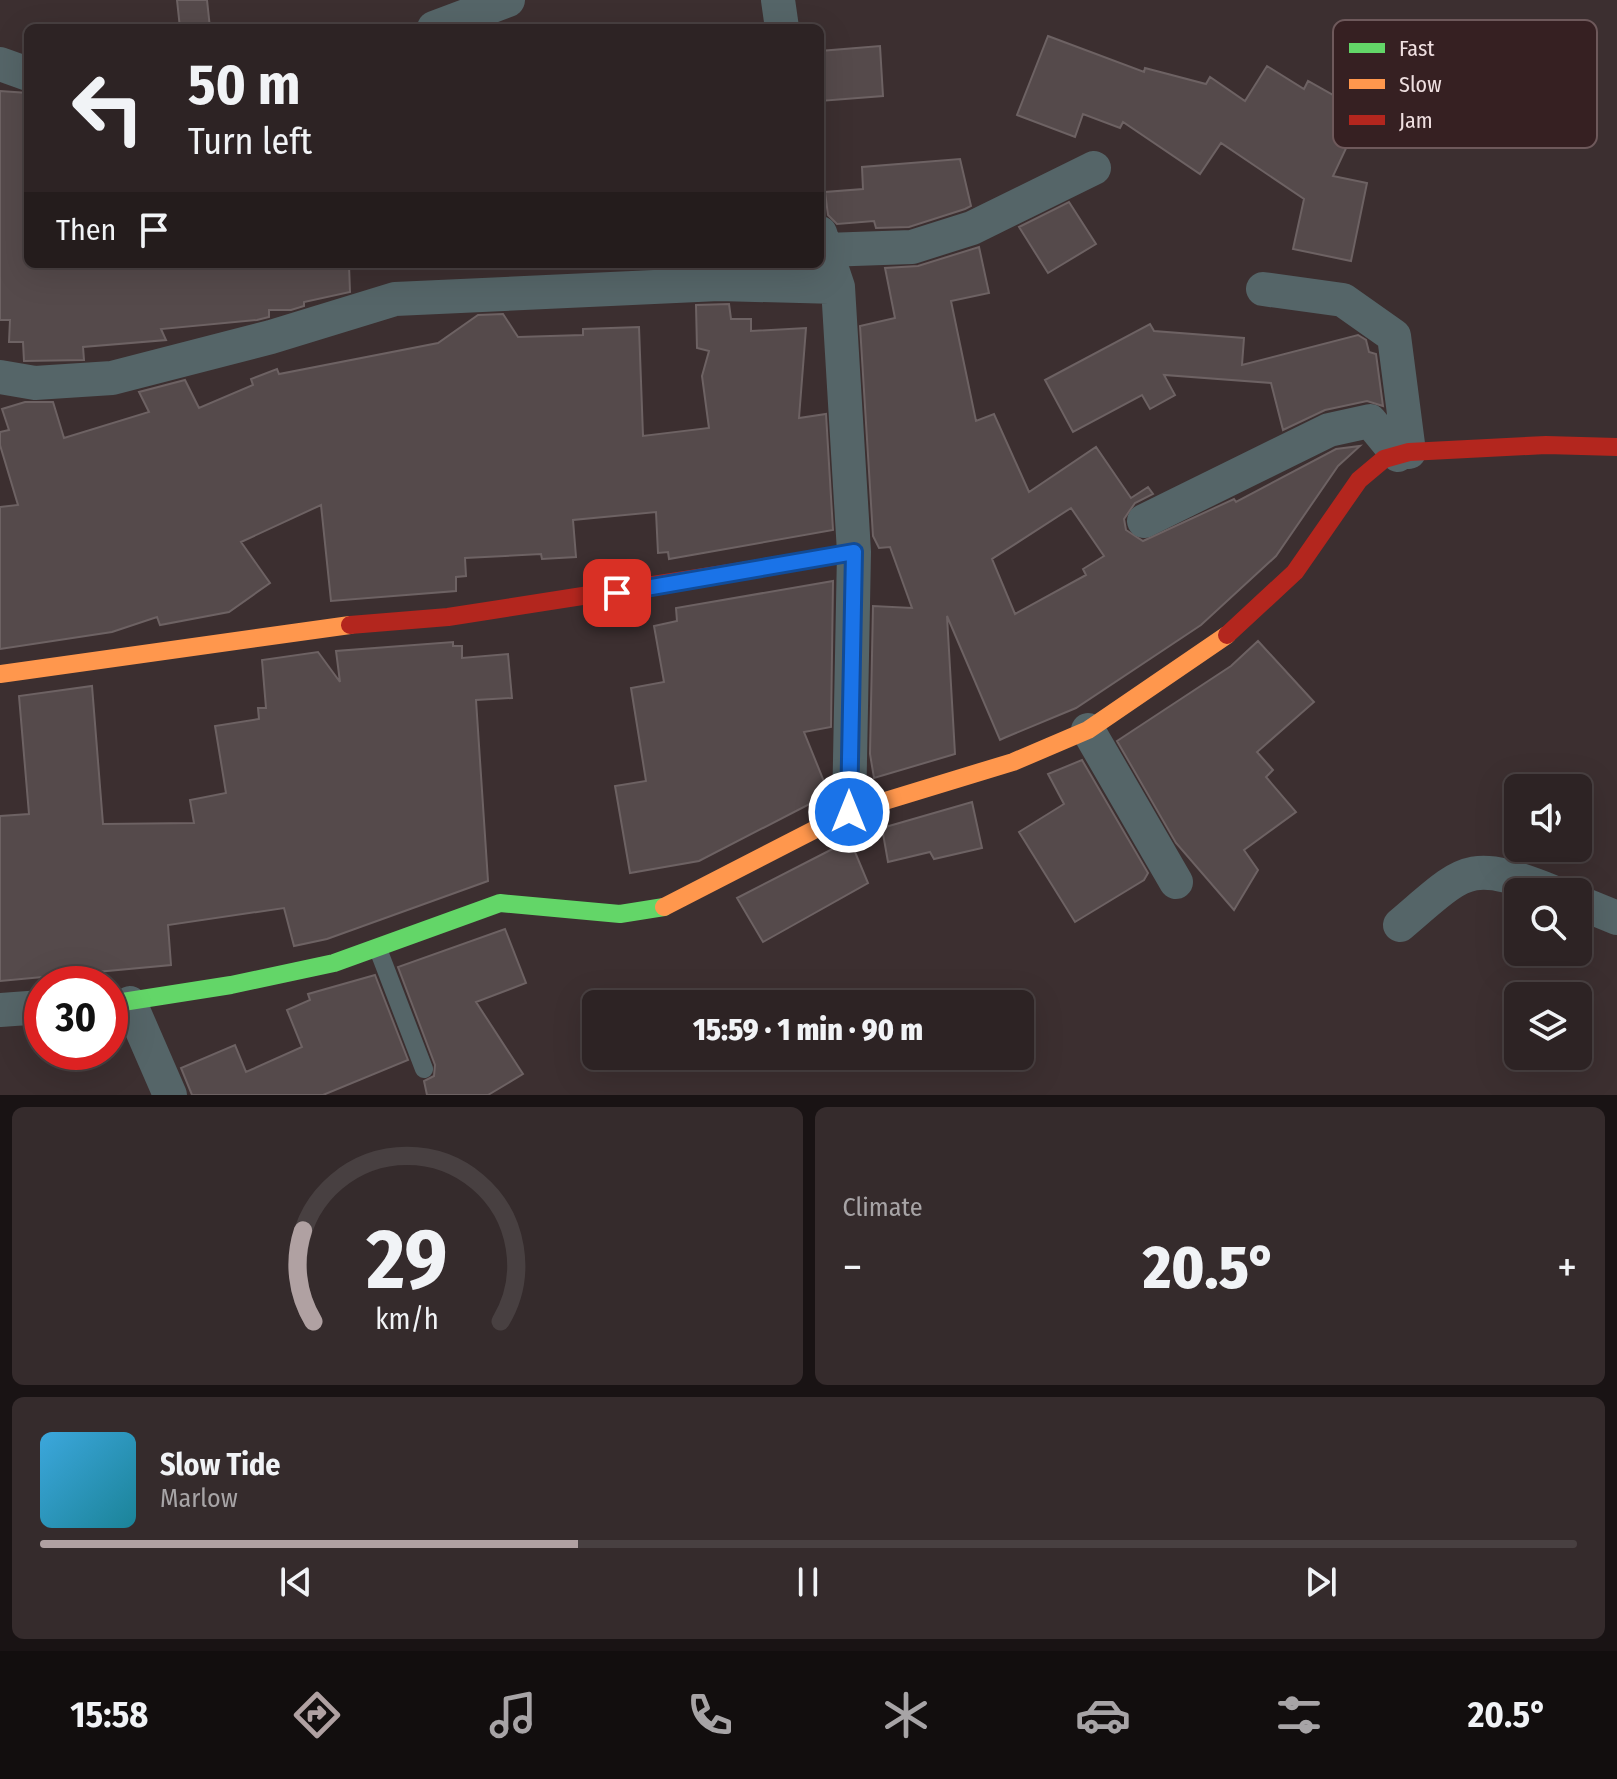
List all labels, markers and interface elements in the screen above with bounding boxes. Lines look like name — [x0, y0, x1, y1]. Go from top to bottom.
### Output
legend — [1333, 20, 1597, 148]
text: Fast — [1399, 35, 1435, 62]
text: 50 m — [188, 52, 300, 119]
icon: left — [56, 56, 160, 160]
text: Slow — [1399, 71, 1442, 98]
text: Jam — [1399, 107, 1433, 134]
text: Turn left — [188, 120, 312, 164]
icon: arrive — [132, 208, 176, 252]
text: Then — [56, 212, 116, 248]
pin — [583, 559, 651, 627]
icon: arrive — [595, 571, 639, 615]
position arrow — [807, 770, 891, 854]
map controls — [1504, 774, 1592, 1070]
button: sound — [1504, 774, 1592, 862]
button: search — [1504, 878, 1592, 966]
speed limit sign: 30 — [24, 966, 128, 1070]
button: layers — [1504, 982, 1592, 1070]
text: 15:59 · 1 min · 90 m — [693, 1012, 923, 1048]
text: Climate — [843, 1192, 923, 1223]
text: 29 — [366, 1210, 448, 1310]
text: 20.5° — [1143, 1232, 1276, 1304]
text: − — [843, 1241, 862, 1294]
text: + — [1557, 1241, 1577, 1294]
text: km/h — [375, 1302, 439, 1337]
text: Slow Tide — [160, 1447, 281, 1483]
text: Marlow — [160, 1483, 238, 1514]
icon: previous — [274, 1560, 318, 1604]
icon: pause — [786, 1560, 830, 1604]
icon: next — [1299, 1560, 1343, 1604]
icon: directions — [289, 1687, 345, 1743]
icon: music — [485, 1687, 541, 1743]
icon: phone — [682, 1687, 738, 1743]
icon: climate — [878, 1687, 934, 1743]
icon: car — [1075, 1687, 1131, 1743]
icon: filters — [1271, 1687, 1327, 1743]
text: 15:58 — [70, 1693, 148, 1737]
text: 20.5° — [1468, 1693, 1547, 1737]

